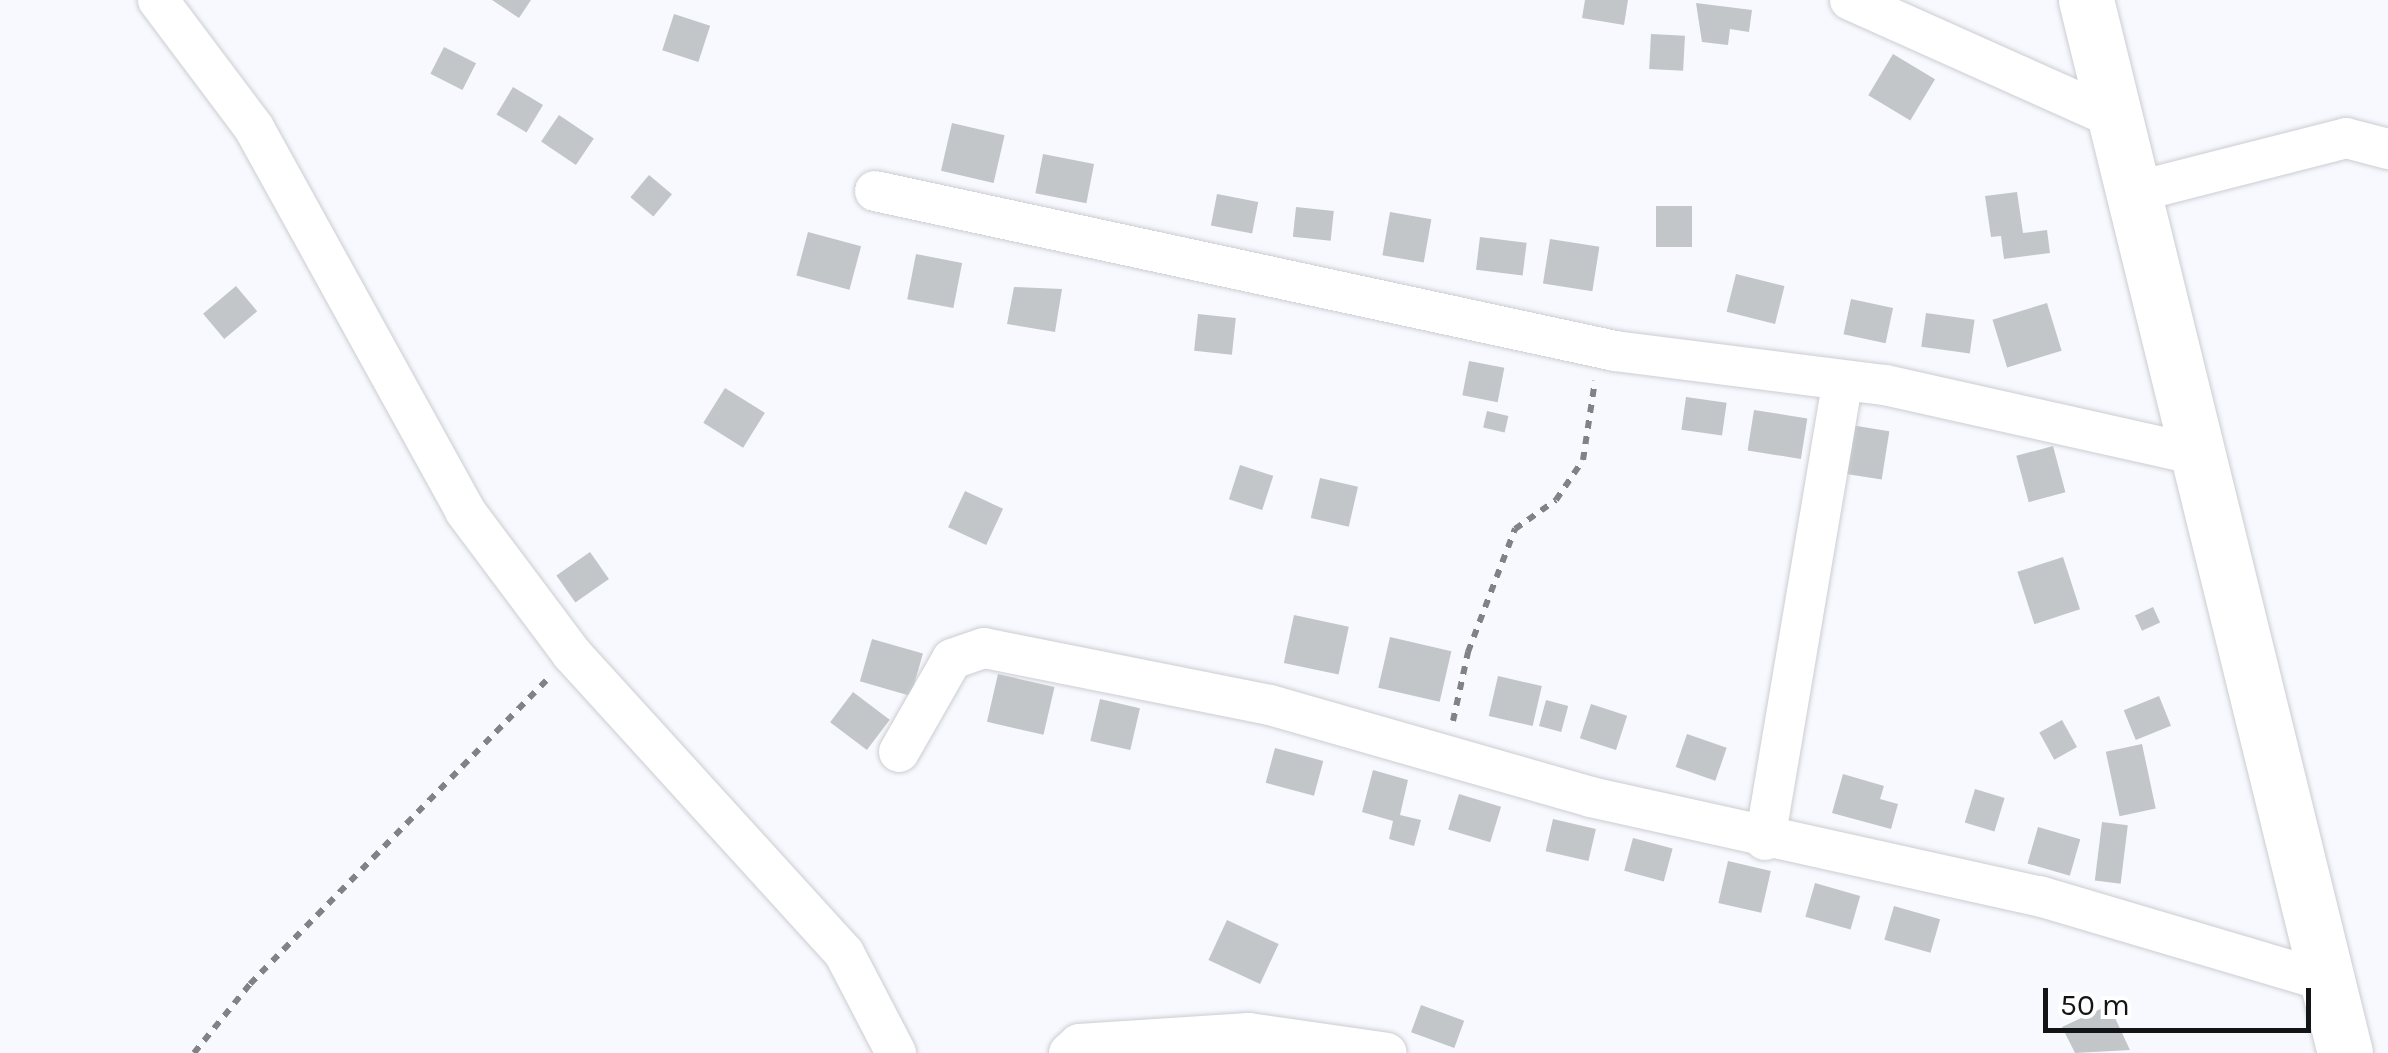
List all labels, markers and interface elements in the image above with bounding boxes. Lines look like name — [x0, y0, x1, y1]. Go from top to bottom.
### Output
scale bar — [2048, 968, 2316, 1030]
text: 50 m — [2060, 987, 2130, 1023]

